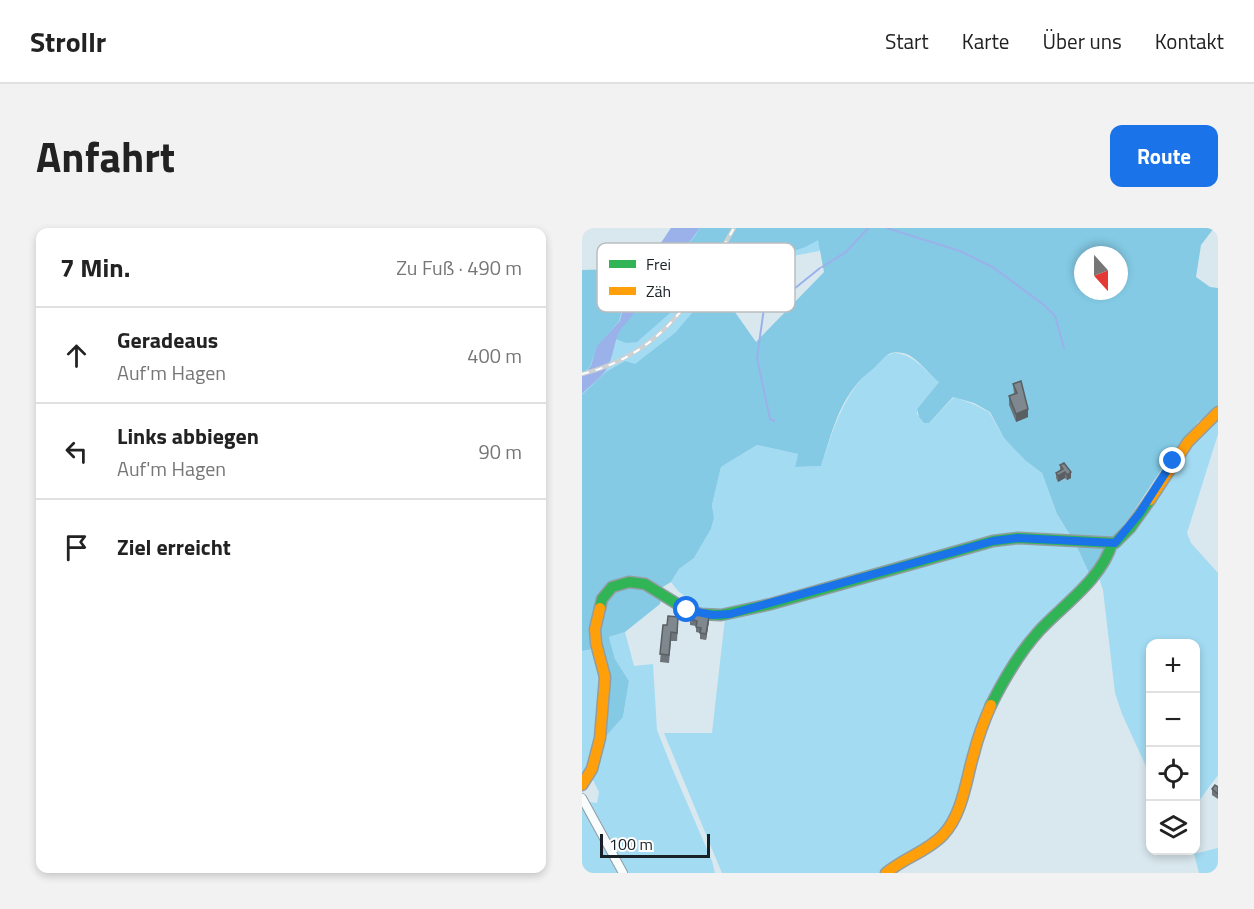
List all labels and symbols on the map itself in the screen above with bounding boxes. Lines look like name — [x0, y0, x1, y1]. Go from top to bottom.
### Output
legend — [597, 243, 795, 312]
north arrow — [1074, 246, 1128, 300]
text: Frei — [646, 252, 671, 276]
text: Zäh — [646, 279, 671, 303]
route end — [1159, 447, 1185, 473]
route start — [673, 596, 699, 622]
scale bar — [600, 831, 710, 858]

